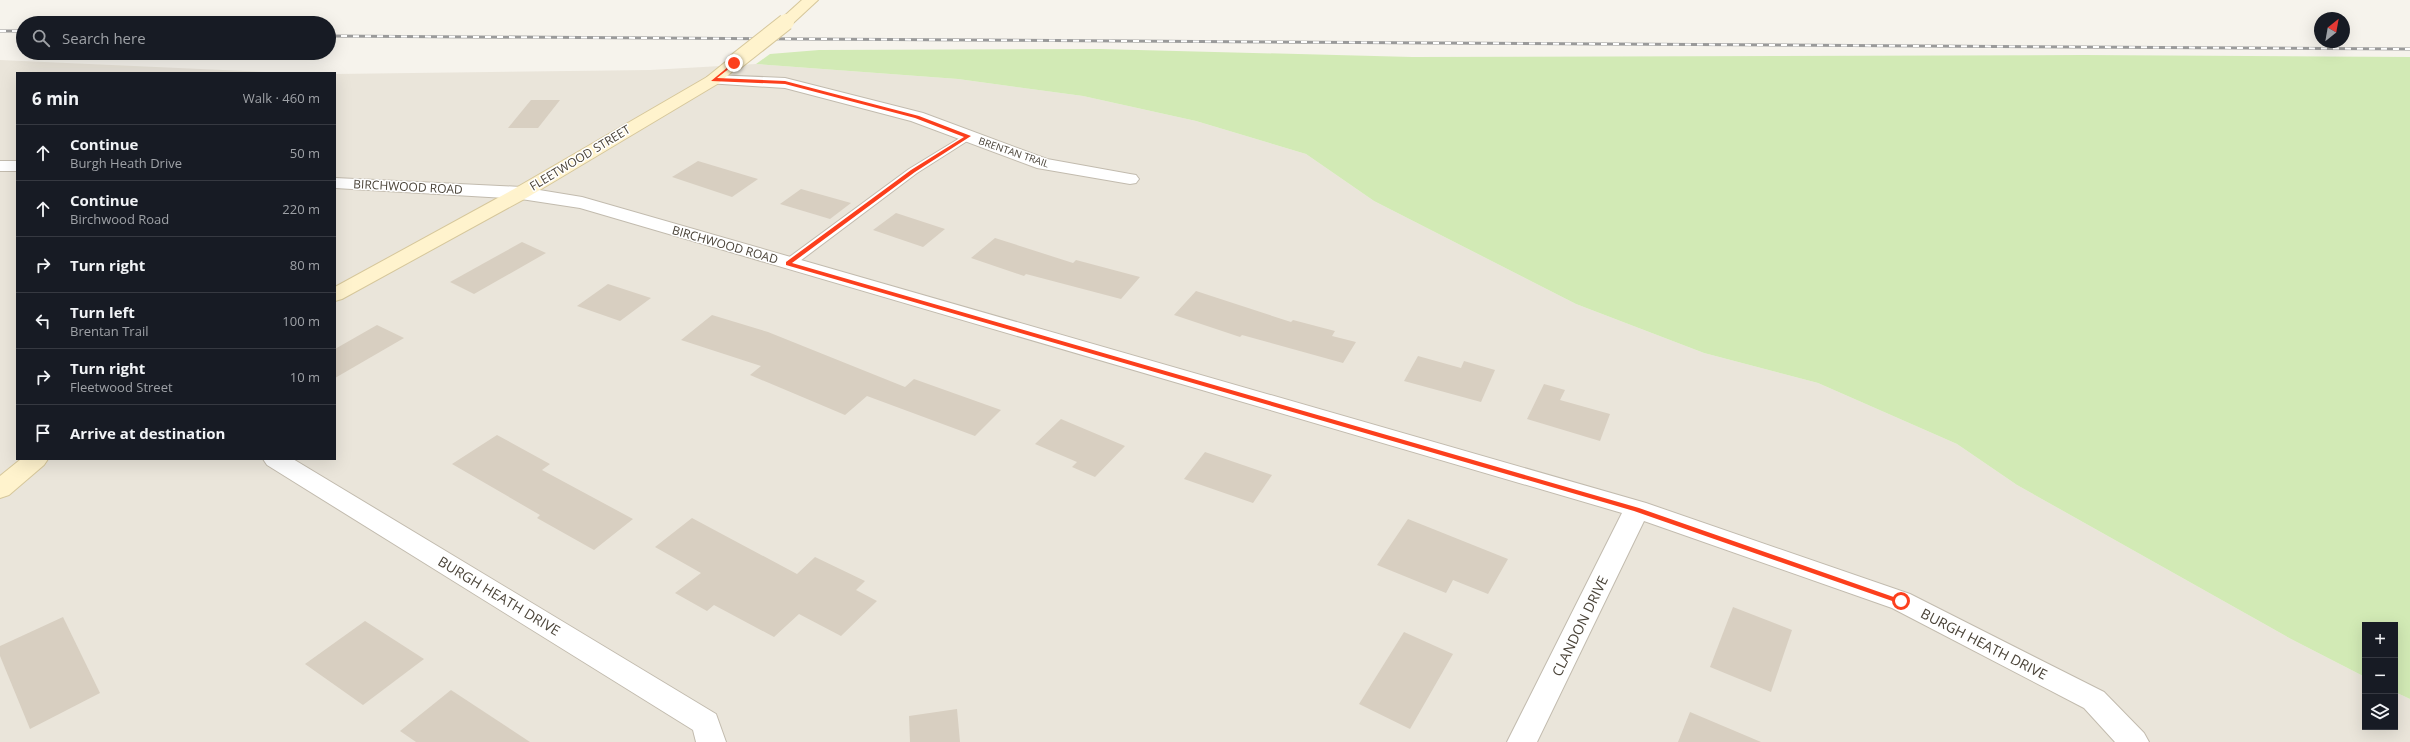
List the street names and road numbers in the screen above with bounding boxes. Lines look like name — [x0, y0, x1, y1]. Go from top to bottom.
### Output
street label: FLEETWOOD STREET — [526, 121, 634, 194]
street label: BRENTAN TRAIL — [977, 133, 1051, 171]
street label: BIRCHWOOD ROAD — [353, 175, 463, 198]
street label: BIRCHWOOD ROAD — [670, 221, 780, 268]
street label: BURGH HEATH DRIVE — [435, 552, 564, 640]
street label: CLANDON DRIVE — [1547, 572, 1612, 679]
street label: BURGH HEATH DRIVE — [1918, 603, 2051, 684]

